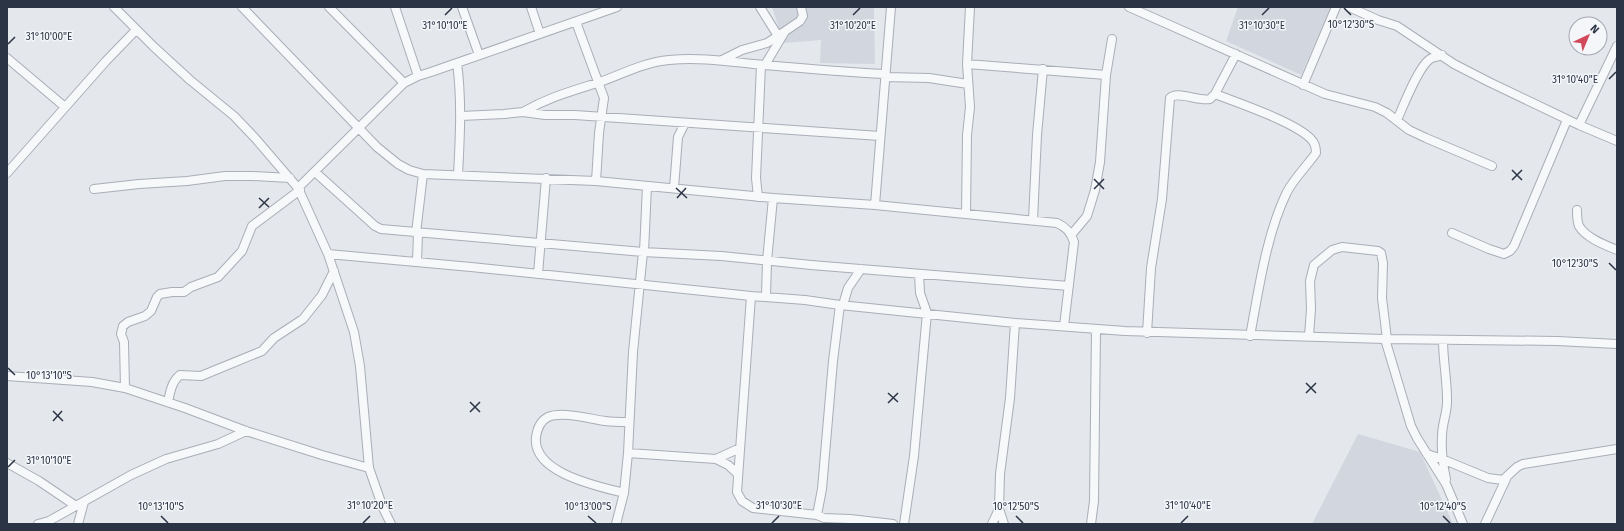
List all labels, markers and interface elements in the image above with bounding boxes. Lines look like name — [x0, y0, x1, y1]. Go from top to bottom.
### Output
north arrow — [1568, 16, 1608, 56]
text: 10°12'30"S — [1328, 19, 1375, 31]
text: 31°10'10"E — [422, 20, 468, 32]
text: 31°10'20"E — [830, 20, 876, 32]
text: 31°10'30"E — [1239, 20, 1285, 32]
text: N — [1587, 22, 1602, 36]
text: 31°10'00"E — [26, 31, 72, 43]
text: 31°10'40"E — [1552, 74, 1598, 86]
text: 10°12'30"S — [1552, 258, 1599, 270]
text: 10°13'10"S — [26, 370, 72, 382]
text: 31°10'10"E — [26, 455, 72, 467]
text: 31°10'20"E — [347, 500, 393, 512]
text: 31°10'30"E — [756, 500, 802, 512]
text: 31°10'40"E — [1165, 500, 1211, 512]
text: 10°13'10"S — [138, 501, 184, 513]
text: 10°13'00"S — [564, 501, 612, 513]
text: 10°12'50"S — [993, 501, 1040, 513]
text: 10°12'40"S — [1420, 501, 1467, 513]

